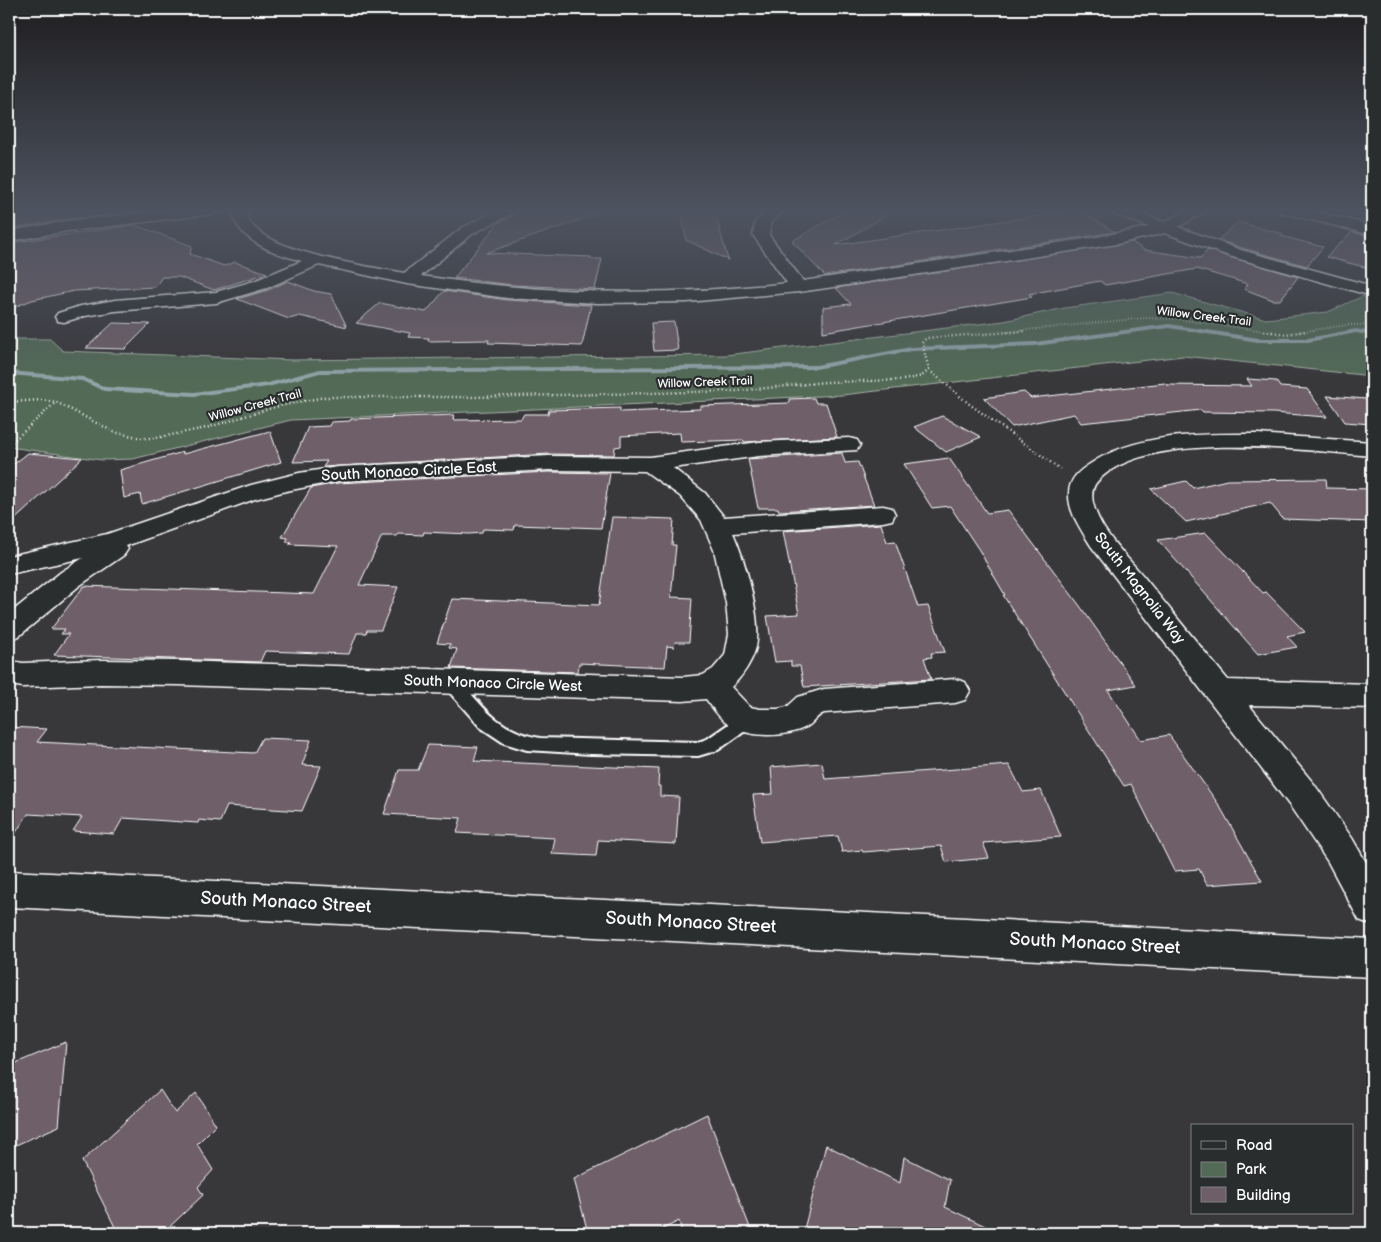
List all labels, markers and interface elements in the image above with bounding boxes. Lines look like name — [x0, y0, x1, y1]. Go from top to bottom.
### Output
street label: Willow Creek Trail — [1156, 303, 1252, 330]
street label: Willow Creek Trail — [657, 373, 753, 392]
street label: Willow Creek Trail — [207, 386, 303, 425]
street label: South Monaco Circle East — [321, 457, 498, 486]
street label: South Magnolia Way — [1090, 529, 1189, 648]
street label: South Monaco Circle West — [404, 671, 583, 696]
street label: South Monaco Street — [200, 888, 372, 917]
street label: South Monaco Street — [605, 908, 777, 937]
street label: South Monaco Street — [1009, 929, 1181, 958]
legend — [1191, 1124, 1354, 1214]
text: Road — [1236, 1136, 1272, 1155]
text: Park — [1236, 1160, 1267, 1179]
text: Building — [1236, 1186, 1291, 1205]

